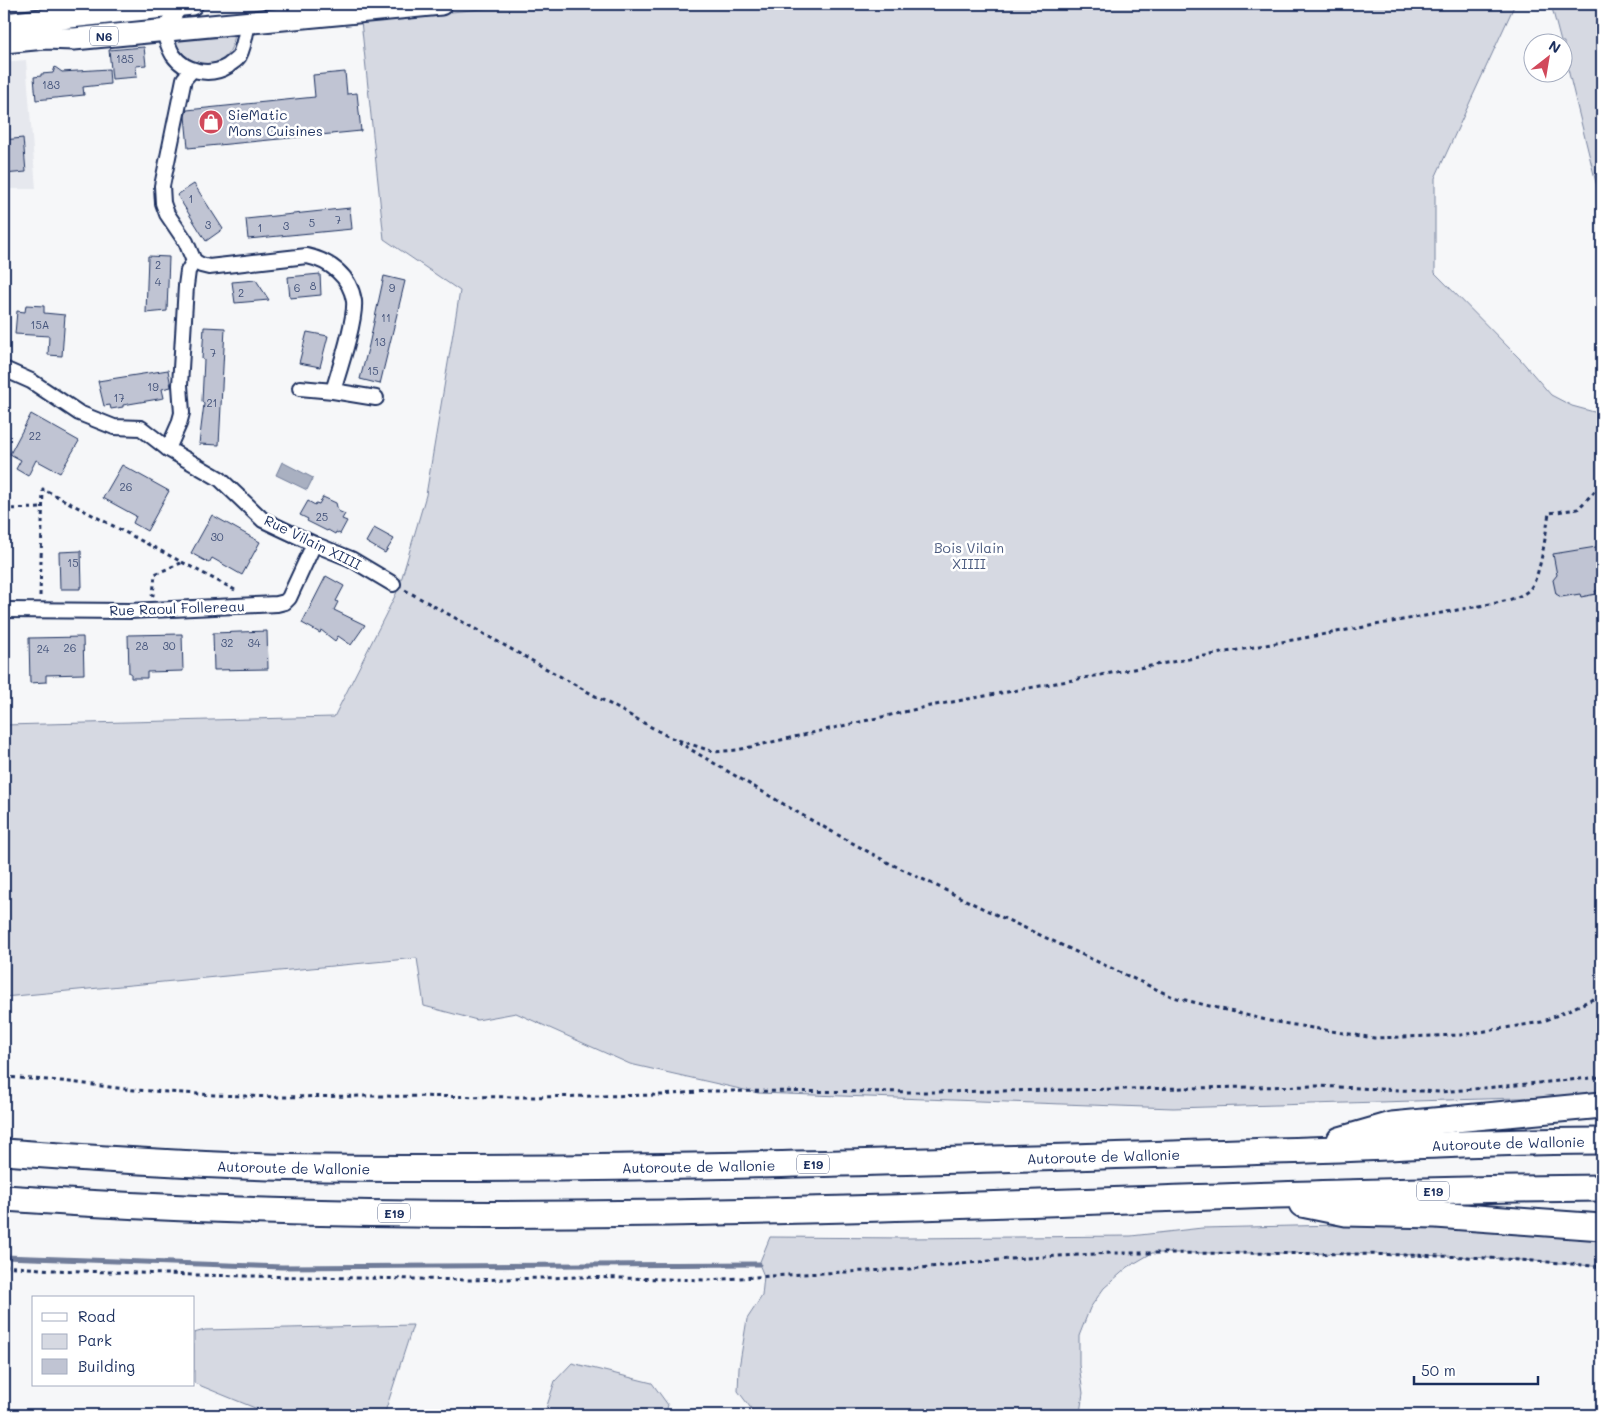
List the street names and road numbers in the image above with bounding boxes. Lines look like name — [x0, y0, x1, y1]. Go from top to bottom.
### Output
road number: N6 — [90, 27, 118, 46]
street label: Rue Vilain XIIII — [261, 510, 365, 574]
street label: Rue Raoul Follereau — [109, 596, 245, 620]
street label: Autoroute de Wallonie — [1431, 1132, 1585, 1155]
street label: Autoroute de Wallonie — [1026, 1144, 1180, 1168]
road number: E19 — [797, 1154, 829, 1174]
street label: Autoroute de Wallonie — [622, 1155, 775, 1177]
street label: Autoroute de Wallonie — [217, 1156, 370, 1178]
road number: E19 — [1417, 1182, 1449, 1200]
road number: E19 — [378, 1204, 410, 1222]

